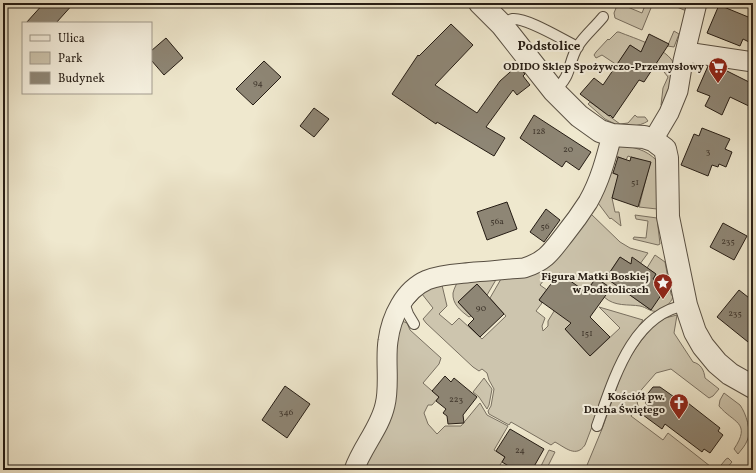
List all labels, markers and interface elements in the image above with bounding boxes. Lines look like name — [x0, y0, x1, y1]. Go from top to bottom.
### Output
legend — [22, 22, 152, 94]
text: Ulica — [58, 31, 85, 47]
district label: Podstolice — [518, 38, 581, 56]
text: Park — [58, 51, 83, 67]
supermarket icon: ODIDO Sklep Spożywczo-Przemysłowy — [707, 56, 729, 84]
place label: ODIDO Sklep Spożywczo-Przemysłowy — [503, 60, 705, 75]
text: Budynek — [58, 71, 105, 87]
house number: 94 — [253, 77, 263, 90]
house number: 128 — [533, 125, 546, 138]
house number: 20 — [563, 143, 574, 156]
house number: 3 — [706, 145, 711, 158]
house number: 51 — [631, 176, 639, 189]
house number: 56a — [490, 215, 504, 228]
house number: 56 — [541, 220, 550, 233]
house number: 235 — [721, 235, 735, 248]
place label: Figura Matki Boskiej w Podstolicach — [541, 270, 649, 298]
place icon: Figura Matki Boskiej w Podstolicach — [652, 272, 674, 300]
house number: 90 — [476, 302, 487, 315]
house number: 235 — [728, 307, 742, 320]
house number: 151 — [581, 327, 593, 340]
place label: Kościół pw. Ducha Świętego — [584, 390, 665, 418]
church icon: Kościół pw. Ducha Świętego — [668, 392, 690, 420]
house number: 223 — [449, 393, 463, 406]
house number: 346 — [279, 406, 294, 419]
house number: 24 — [515, 444, 525, 457]

